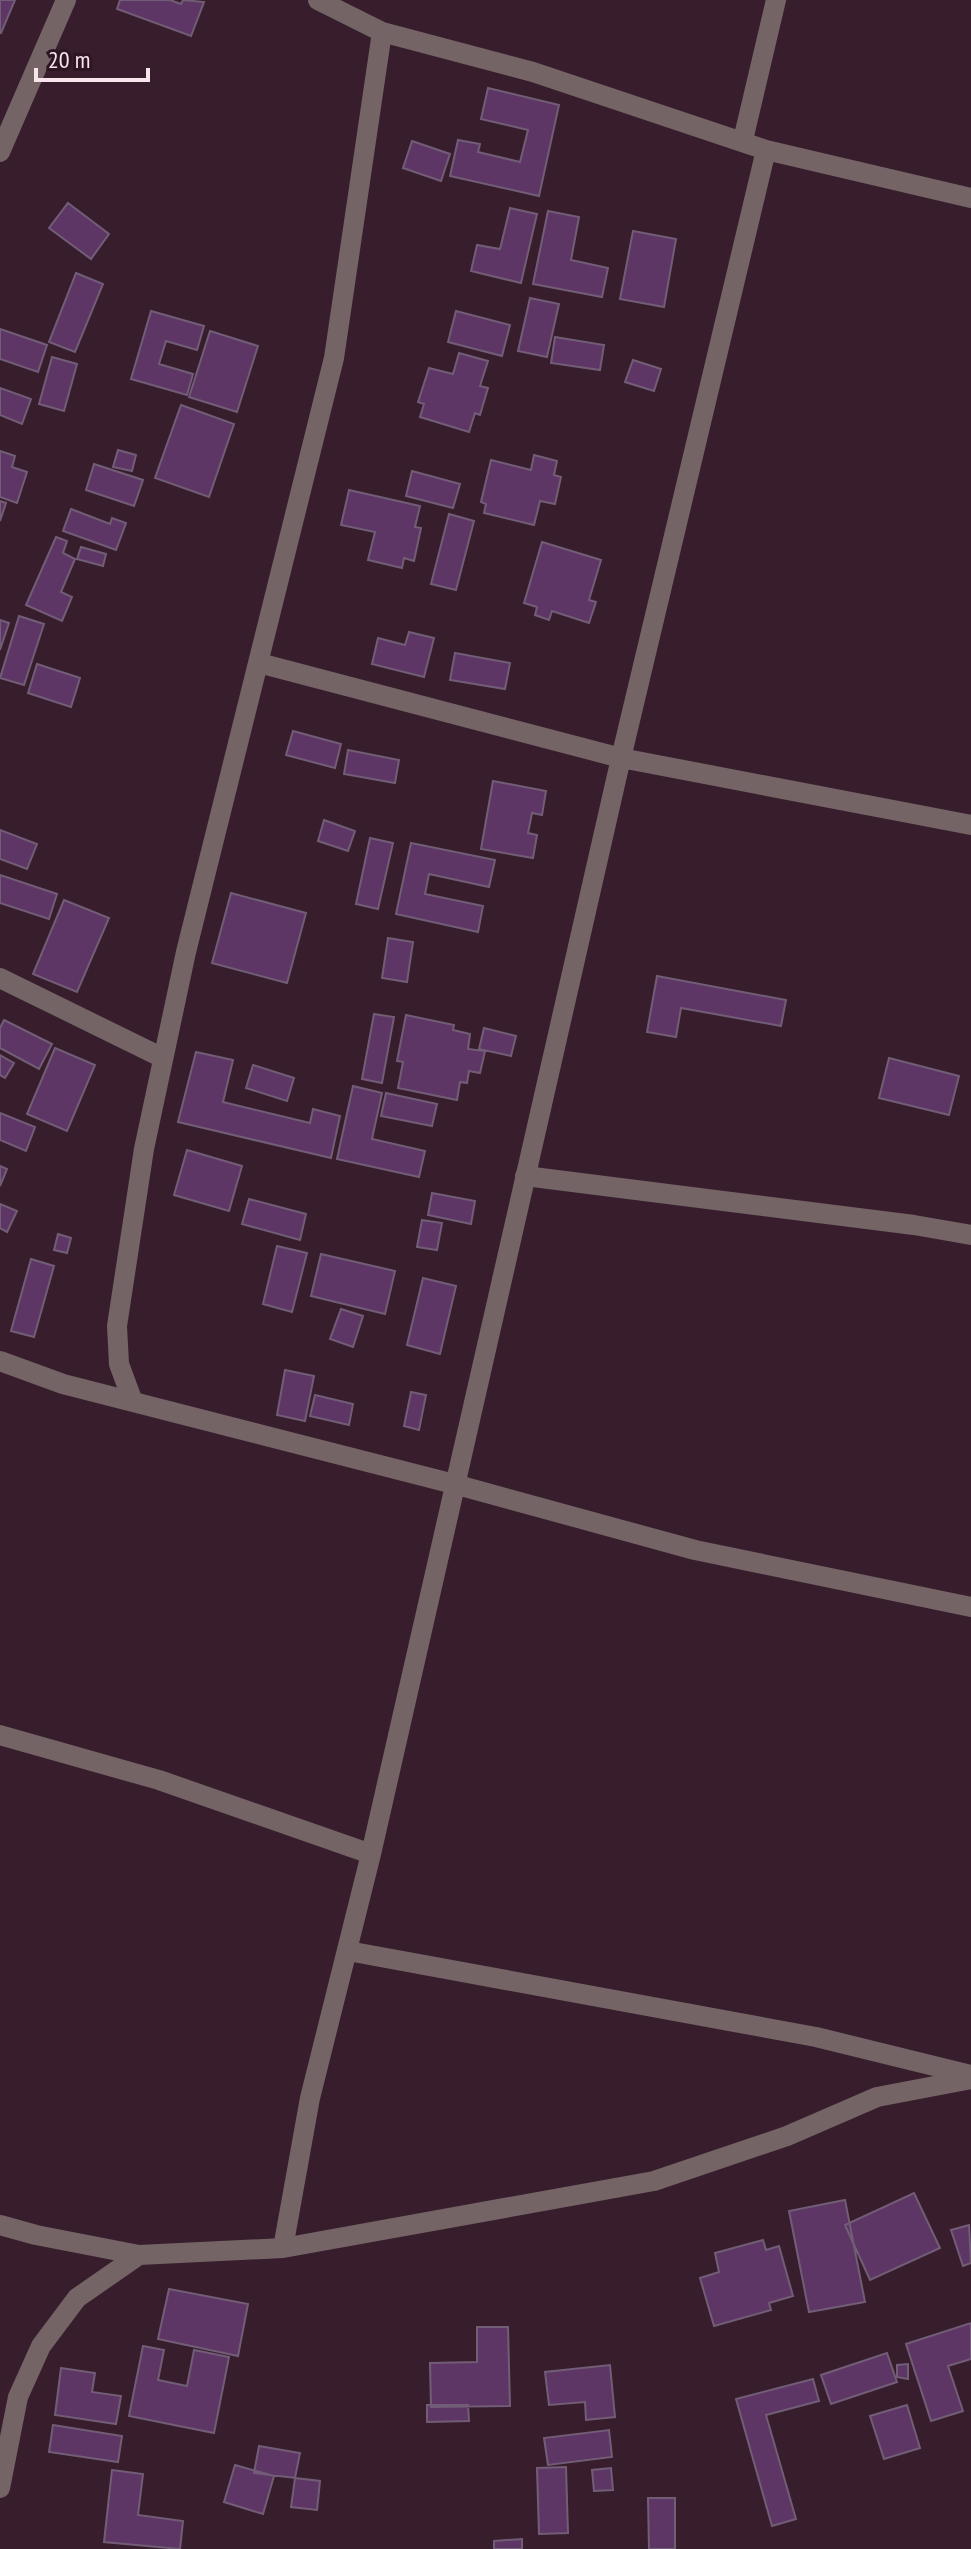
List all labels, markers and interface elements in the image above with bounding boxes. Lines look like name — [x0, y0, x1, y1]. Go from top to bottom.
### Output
scale bar — [36, 32, 148, 82]
text: 20 m — [48, 44, 90, 75]

